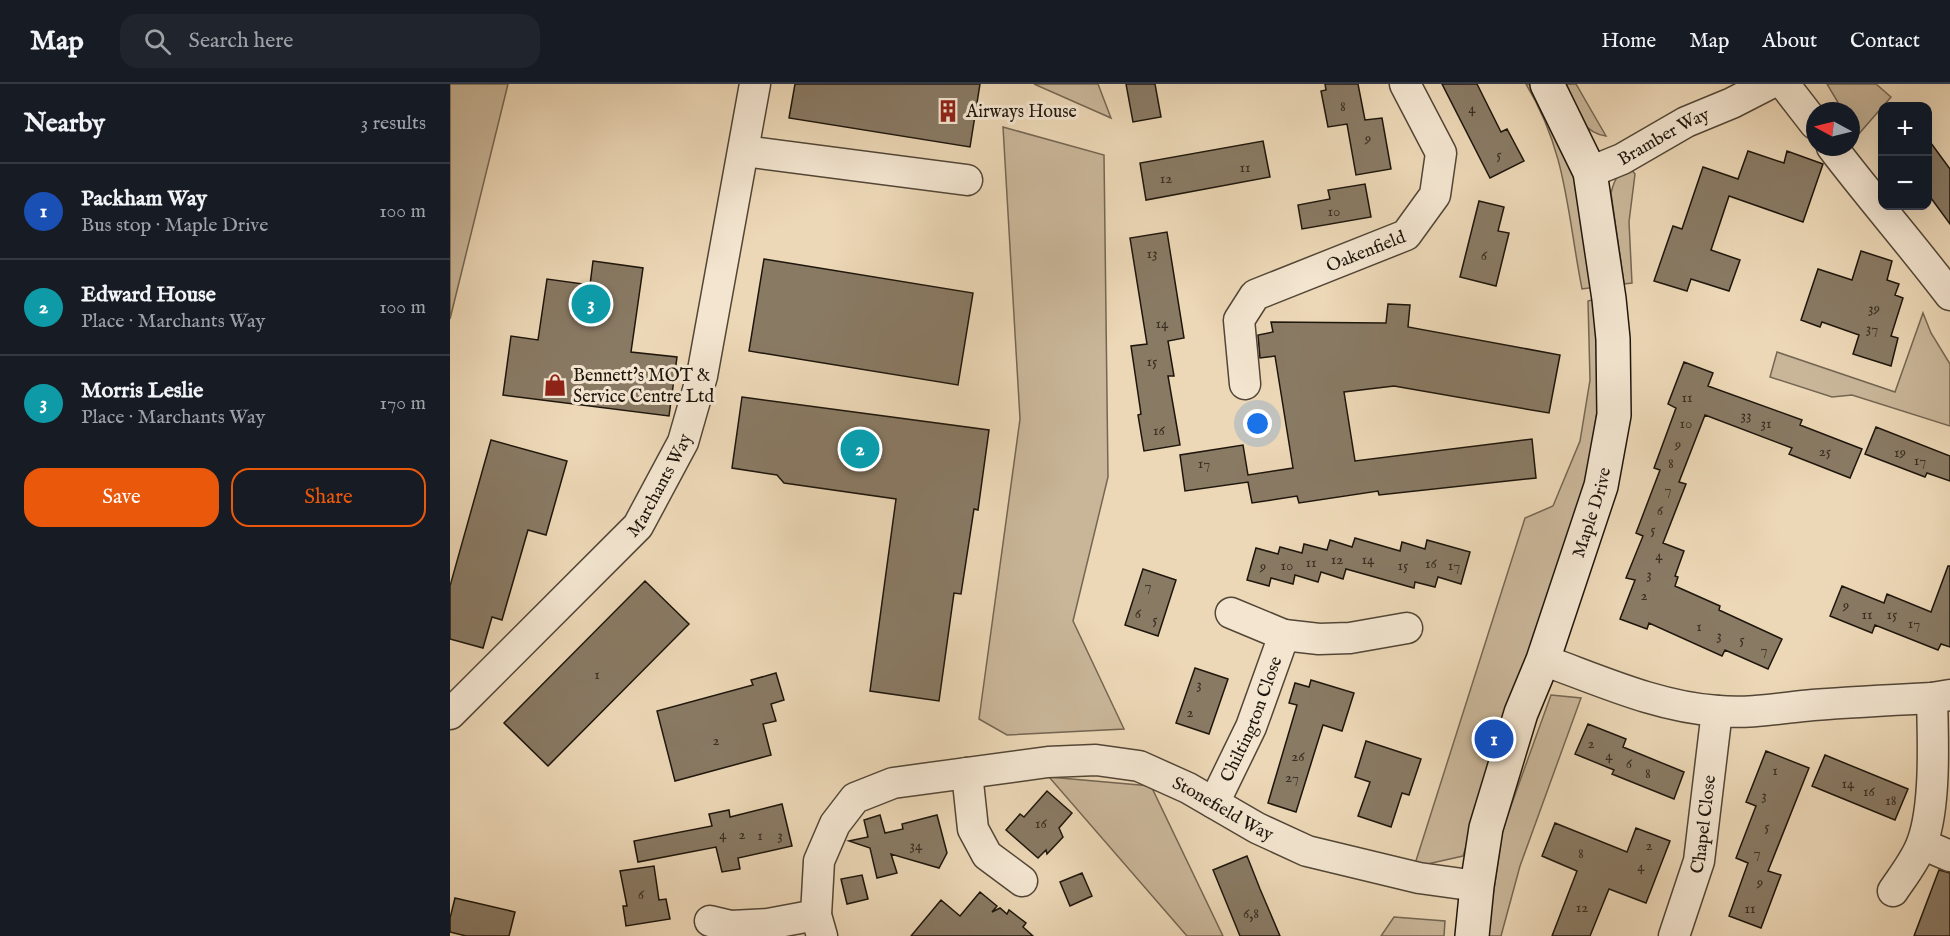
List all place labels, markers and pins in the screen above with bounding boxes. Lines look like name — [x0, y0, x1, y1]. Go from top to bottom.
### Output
building icon: Airways House — [935, 98, 961, 124]
place label: Airways House — [965, 101, 1077, 124]
pin: 3 — [572, 282, 610, 326]
place label: Bennett's MOT & Service Centre Ltd — [573, 365, 714, 409]
shop icon: Bennett's MOT & Service Centre Ltd — [542, 372, 568, 398]
pin: 2 — [840, 426, 880, 472]
pin: 1 — [1474, 716, 1514, 762]

